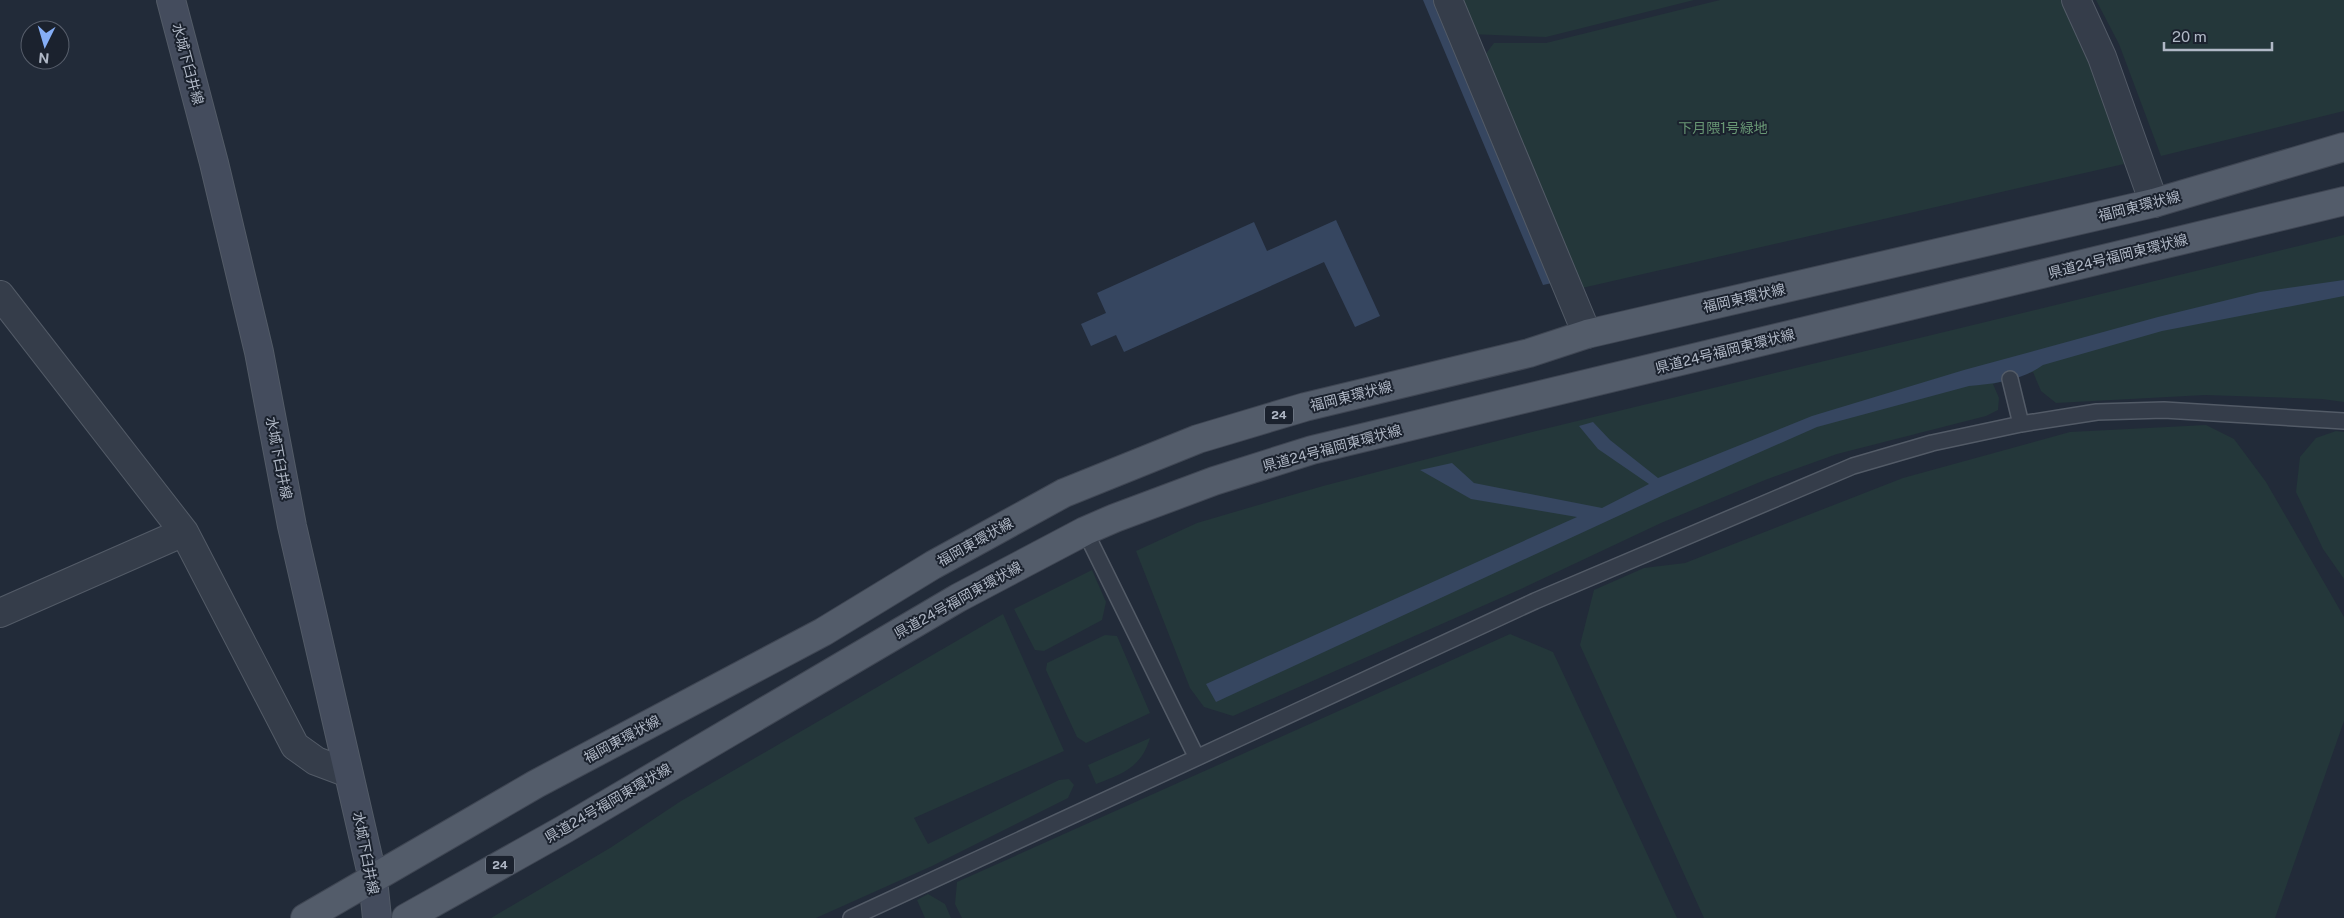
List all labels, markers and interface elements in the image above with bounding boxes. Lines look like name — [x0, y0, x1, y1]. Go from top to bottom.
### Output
north arrow — [20, 20, 70, 70]
scale bar — [2164, 20, 2272, 52]
street label: 水城下臼井線 — [169, 21, 207, 107]
text: 20 m — [2172, 28, 2207, 45]
text: N — [38, 50, 50, 66]
park label: 下月隈1号緑地 — [1678, 120, 1768, 136]
street label: 福岡東環状線 — [2096, 188, 2182, 224]
street label: 県道24号福岡東環状線 — [2047, 231, 2189, 281]
street label: 福岡東環状線 — [1701, 281, 1787, 315]
street label: 県道24号福岡東環状線 — [1654, 326, 1796, 376]
street label: 福岡東環状線 — [1308, 378, 1394, 414]
road number: 24 — [1265, 406, 1293, 424]
street label: 水城下臼井線 — [263, 415, 295, 501]
street label: 県道24号福岡東環状線 — [1261, 422, 1403, 474]
street label: 福岡東環状線 — [934, 515, 1016, 569]
street label: 県道24号福岡東環状線 — [892, 558, 1024, 642]
street label: 福岡東環状線 — [581, 712, 663, 766]
street label: 県道24号福岡東環状線 — [542, 760, 674, 846]
street label: 水城下臼井線 — [350, 810, 382, 896]
road number: 24 — [486, 856, 514, 874]

